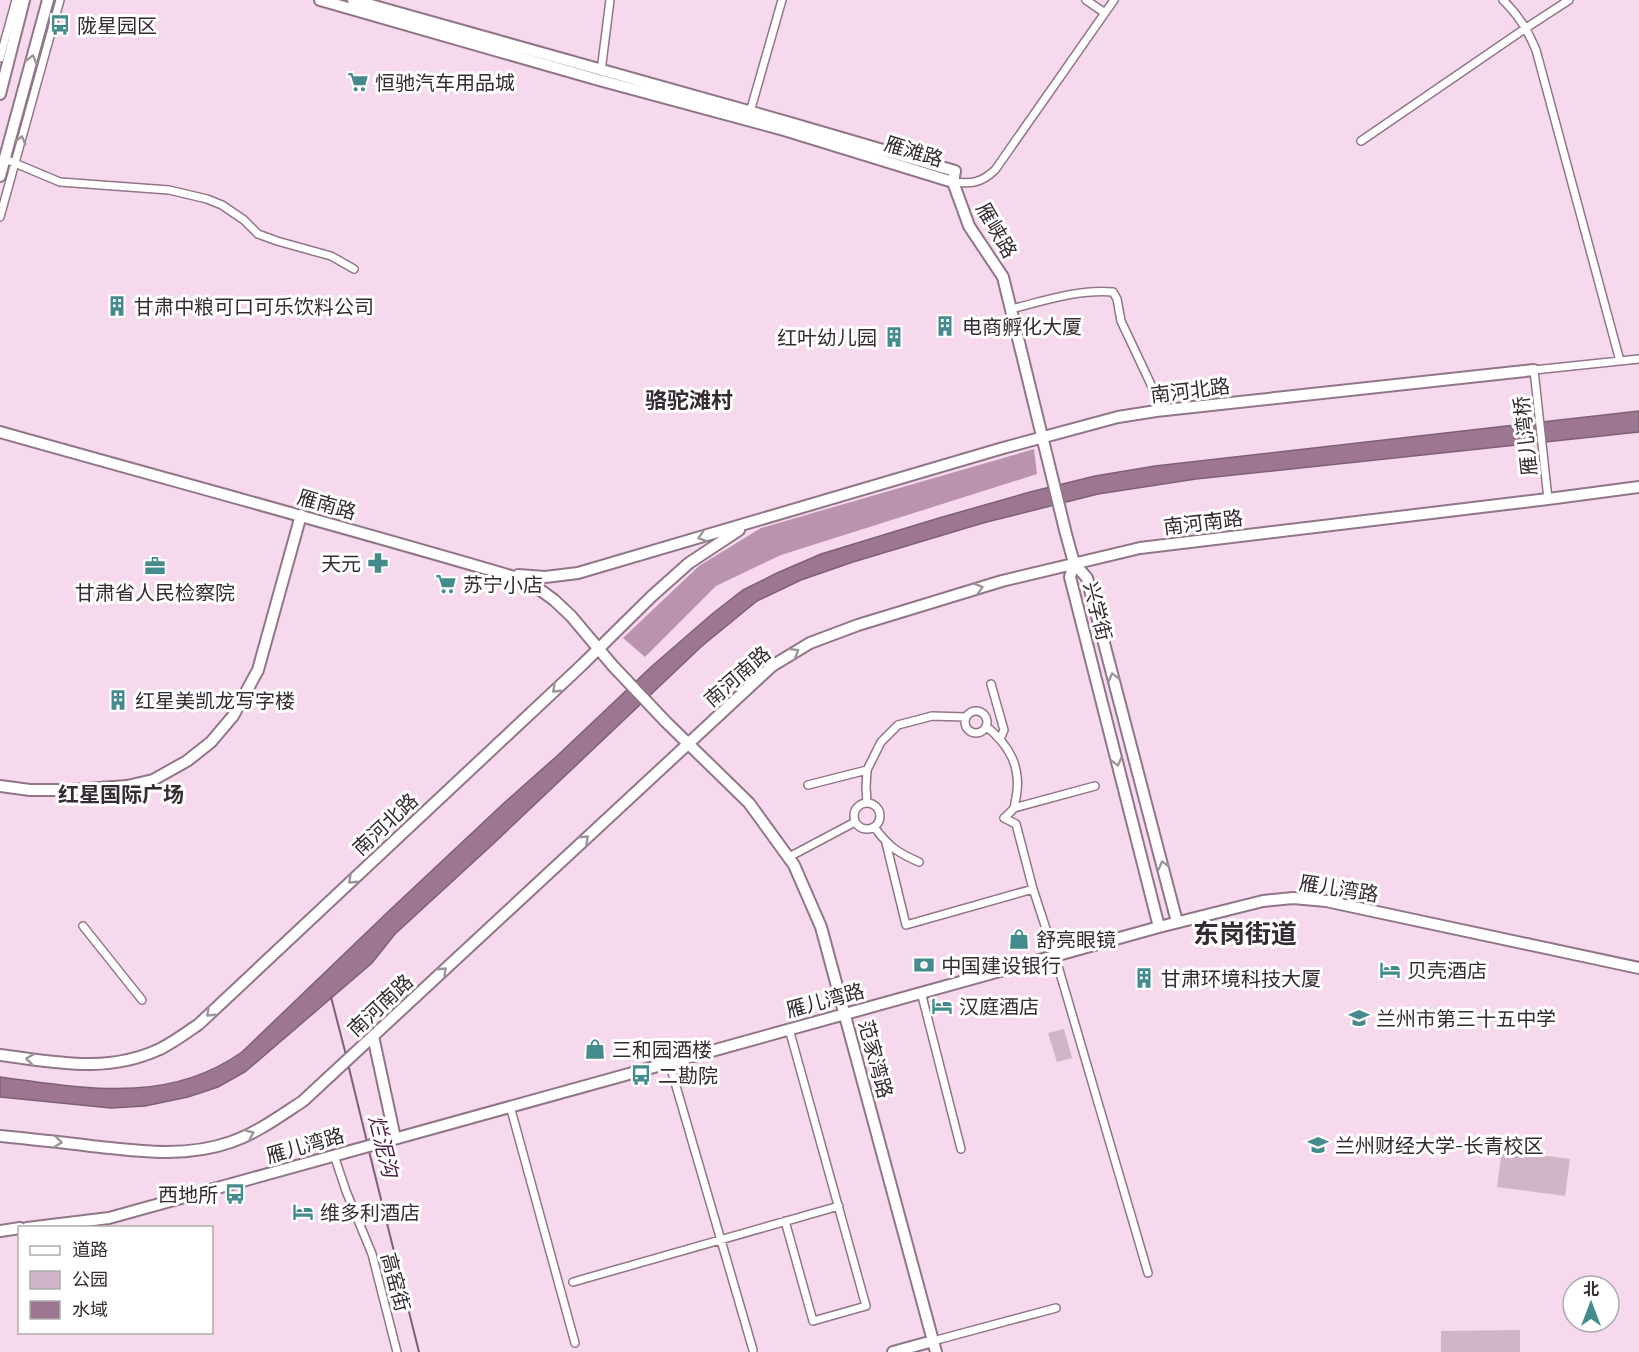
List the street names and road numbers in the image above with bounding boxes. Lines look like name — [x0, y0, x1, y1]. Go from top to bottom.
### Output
street label: 雁滩路 — [881, 129, 947, 173]
street label: 雁峡路 — [970, 197, 1024, 263]
street label: 南河北路 — [1149, 372, 1231, 408]
street label: 雁儿湾桥 — [1507, 395, 1543, 477]
street label: 雁南路 — [294, 483, 360, 525]
street label: 南河南路 — [1162, 504, 1244, 540]
street label: 兴学街 — [1078, 579, 1118, 643]
street label: 南河南路 — [698, 640, 776, 712]
street label: 南河北路 — [347, 787, 423, 861]
street label: 雁儿湾路 — [1297, 868, 1381, 908]
street label: 南河南路 — [342, 968, 418, 1042]
street label: 雁儿湾路 — [783, 977, 867, 1023]
street label: 范家湾路 — [853, 1017, 899, 1101]
street label: 雁儿湾路 — [263, 1121, 347, 1169]
street label: 高窑街 — [375, 1250, 417, 1314]

